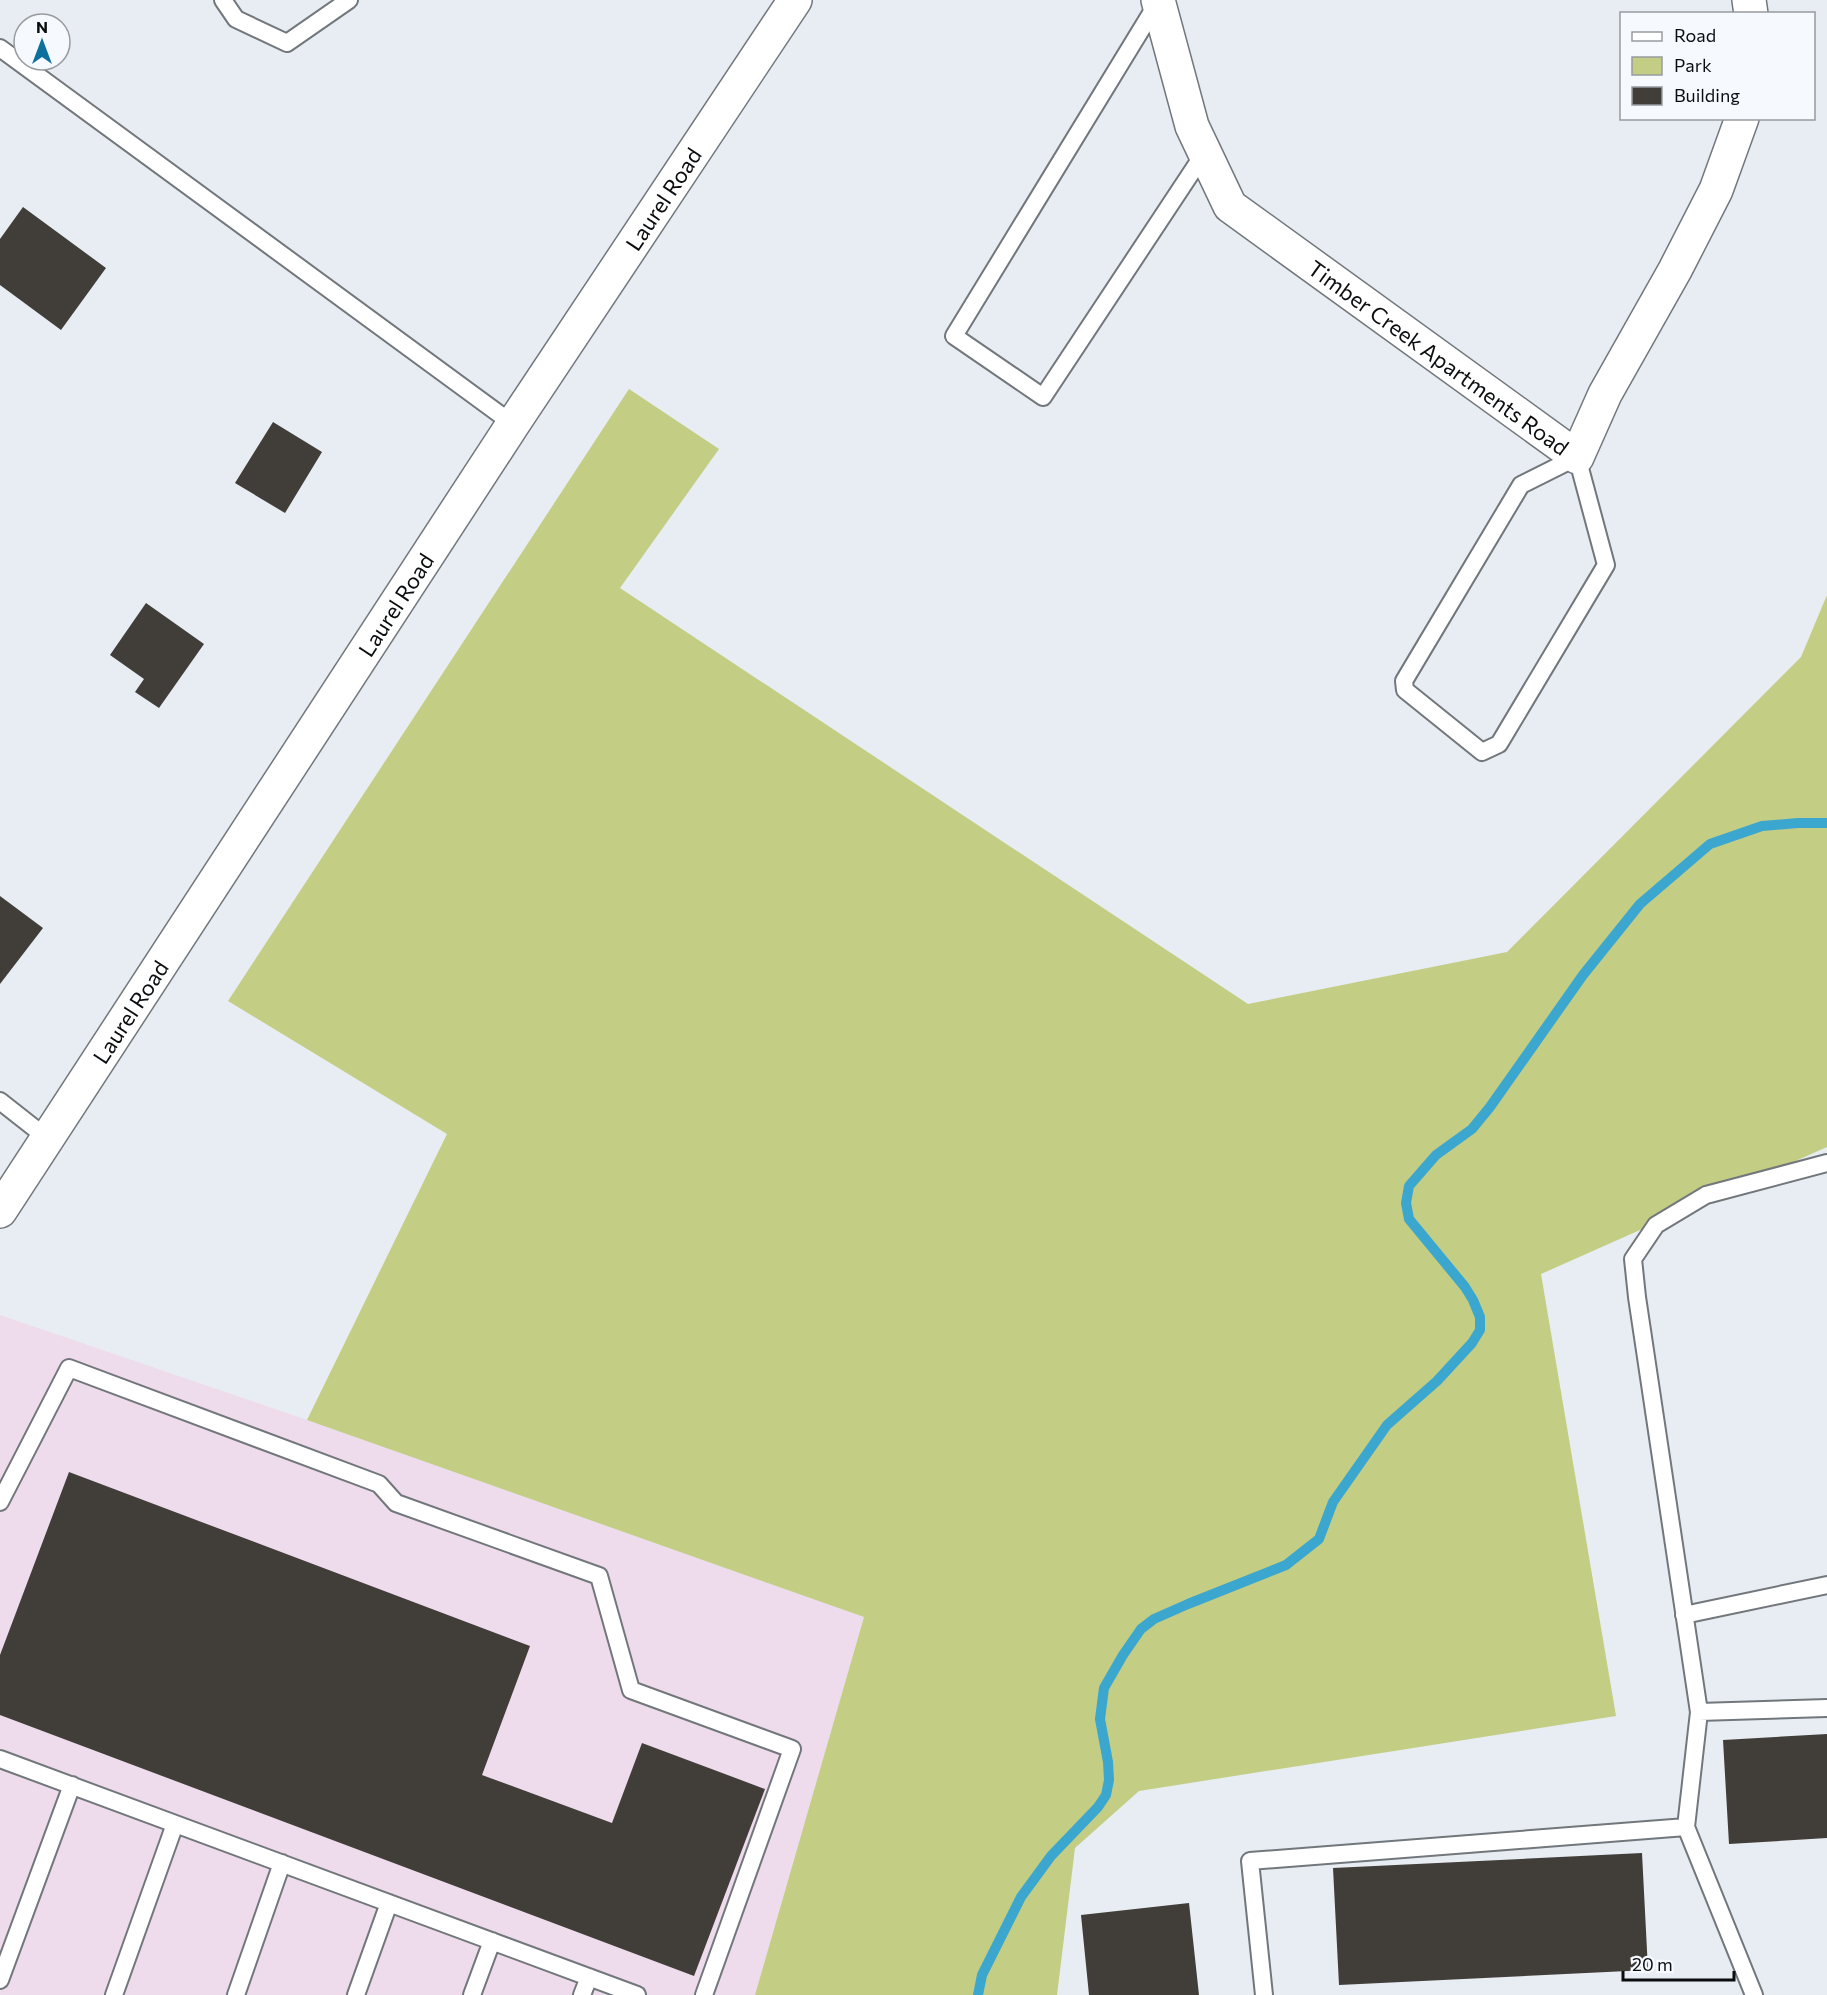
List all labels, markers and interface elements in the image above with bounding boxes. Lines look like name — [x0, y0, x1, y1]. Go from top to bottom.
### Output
north arrow — [12, 12, 72, 72]
legend — [1620, 12, 1815, 120]
text: N — [36, 17, 48, 36]
text: Road — [1674, 24, 1716, 46]
text: Park — [1674, 54, 1712, 76]
text: Building — [1674, 84, 1740, 106]
street label: Laurel Road — [619, 142, 707, 255]
street label: Timber Creek Apartments Road — [1303, 254, 1575, 460]
street label: Laurel Road — [352, 548, 439, 661]
street label: Laurel Road — [87, 955, 173, 1068]
scale bar — [1623, 1944, 1734, 1982]
text: 20 m — [1632, 1953, 1673, 1975]

